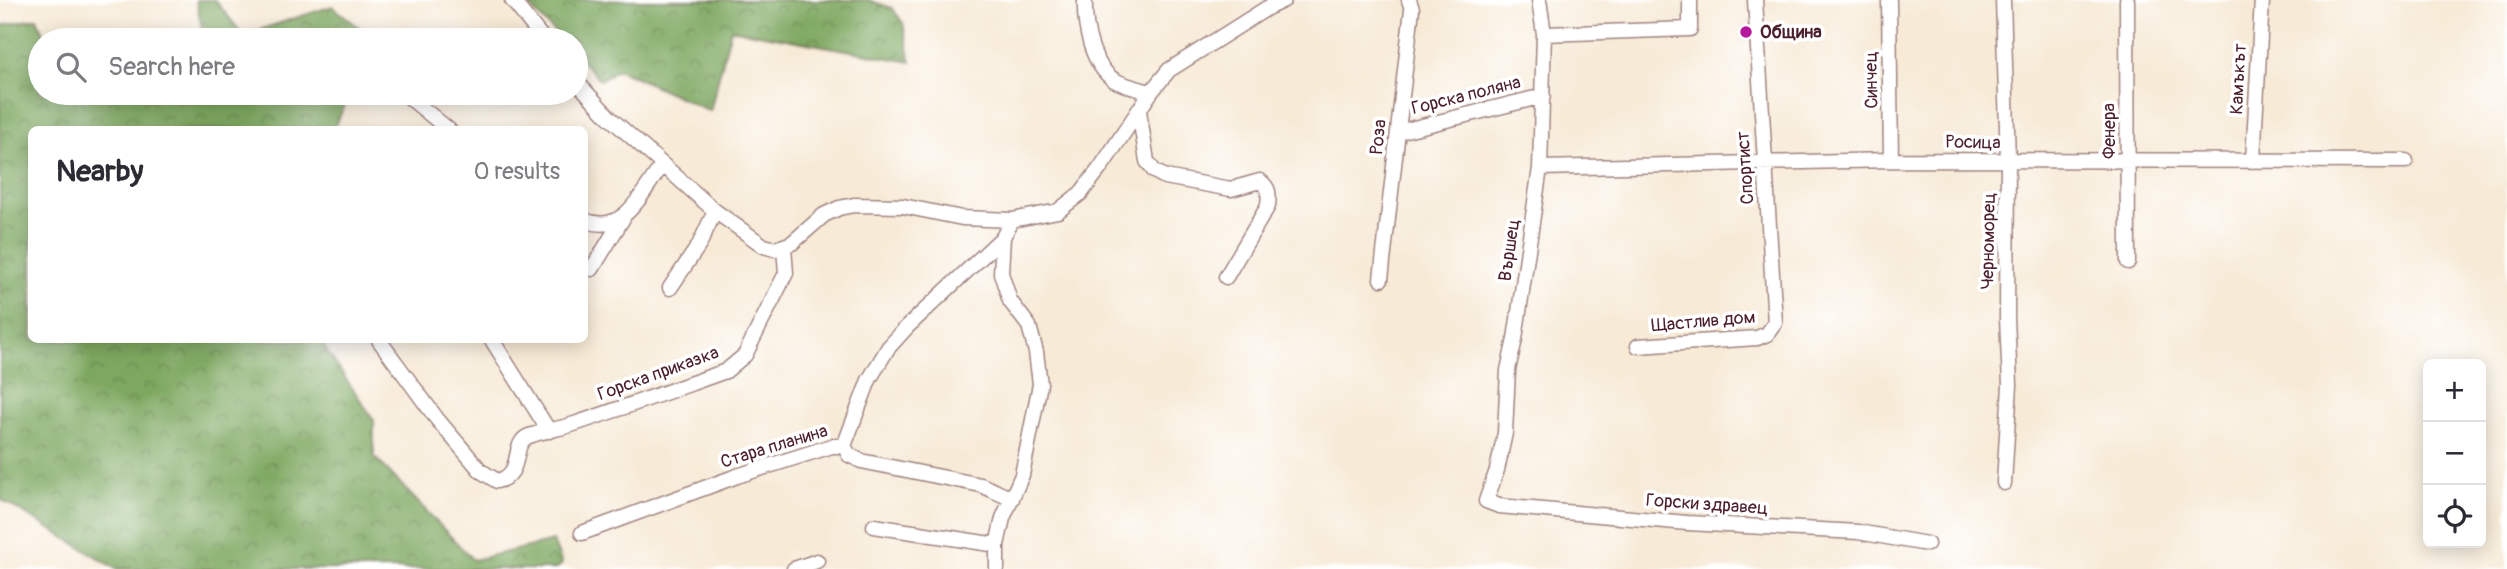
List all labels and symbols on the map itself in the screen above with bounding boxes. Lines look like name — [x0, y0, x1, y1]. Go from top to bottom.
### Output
place label: Община — [1760, 21, 1822, 44]
marker: Община — [1738, 24, 1754, 40]
street label: Камъкът — [2225, 43, 2252, 115]
street label: Синчец — [1860, 51, 1883, 109]
street label: Горска поляна — [1409, 71, 1523, 120]
street label: Фенера — [2098, 103, 2121, 159]
street label: Роза — [1365, 118, 1392, 156]
street label: Спортист — [1731, 131, 1760, 205]
street label: Росица — [1945, 131, 2001, 154]
street label: Черноморец — [1976, 192, 2001, 290]
street label: Вършец — [1494, 217, 1525, 283]
street label: Щастлив дом — [1650, 305, 1756, 338]
street label: Горска приказка — [594, 341, 722, 406]
street label: Стара планина — [718, 419, 830, 474]
street label: Горски здравец — [1645, 489, 1769, 520]

